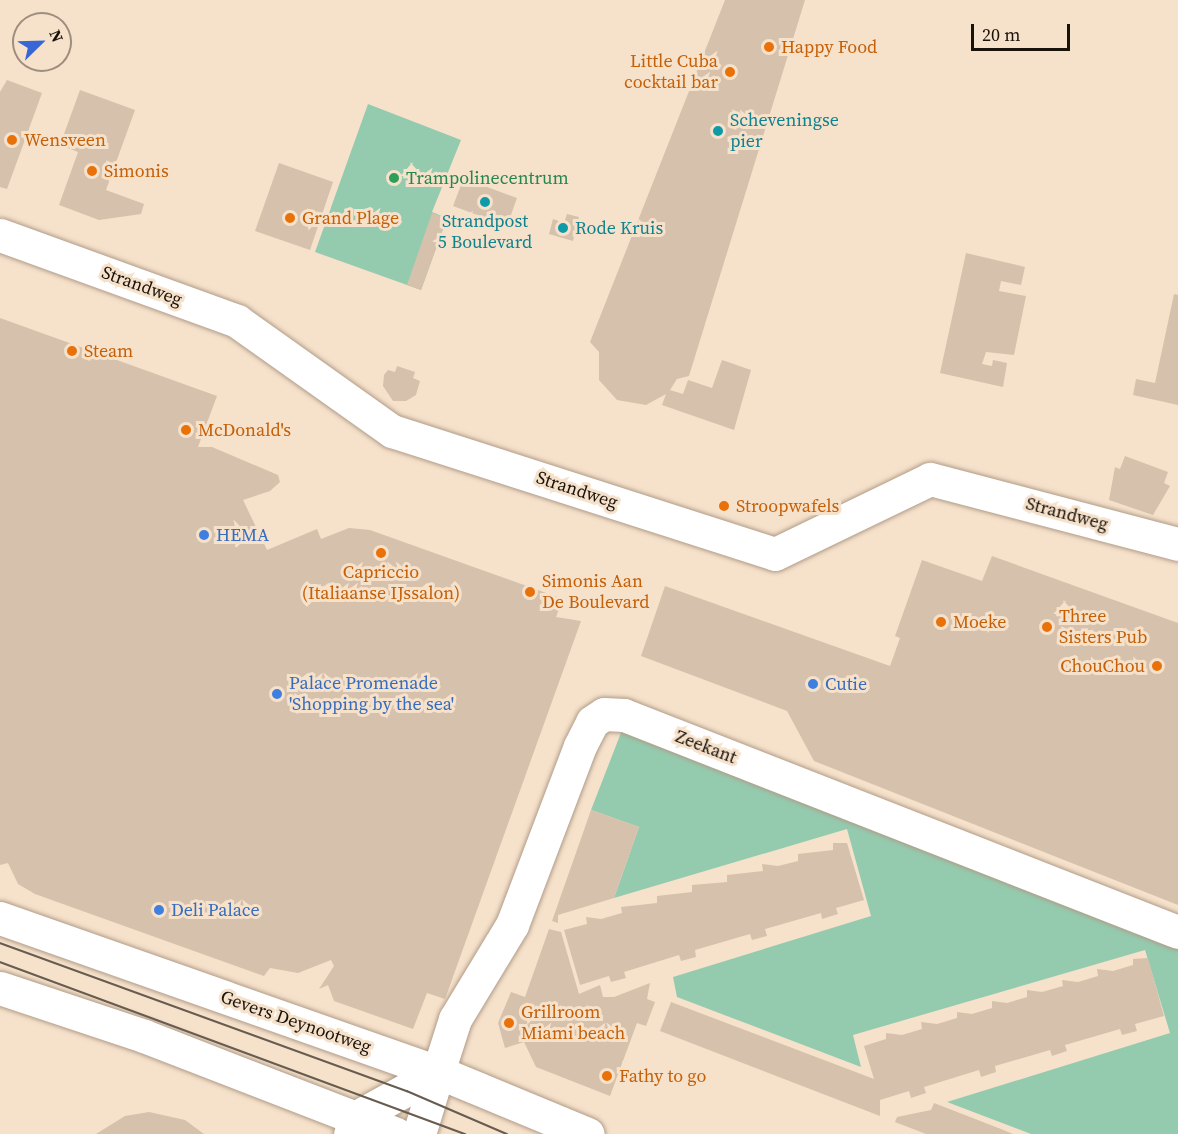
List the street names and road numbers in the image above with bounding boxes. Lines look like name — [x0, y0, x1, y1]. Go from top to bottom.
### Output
street label: Strandweg — [99, 261, 185, 311]
street label: Strandweg — [534, 467, 620, 513]
street label: Strandweg — [1024, 493, 1110, 535]
street label: Zeekant — [672, 726, 740, 768]
street label: Gevers Deynootweg — [218, 986, 374, 1058]

